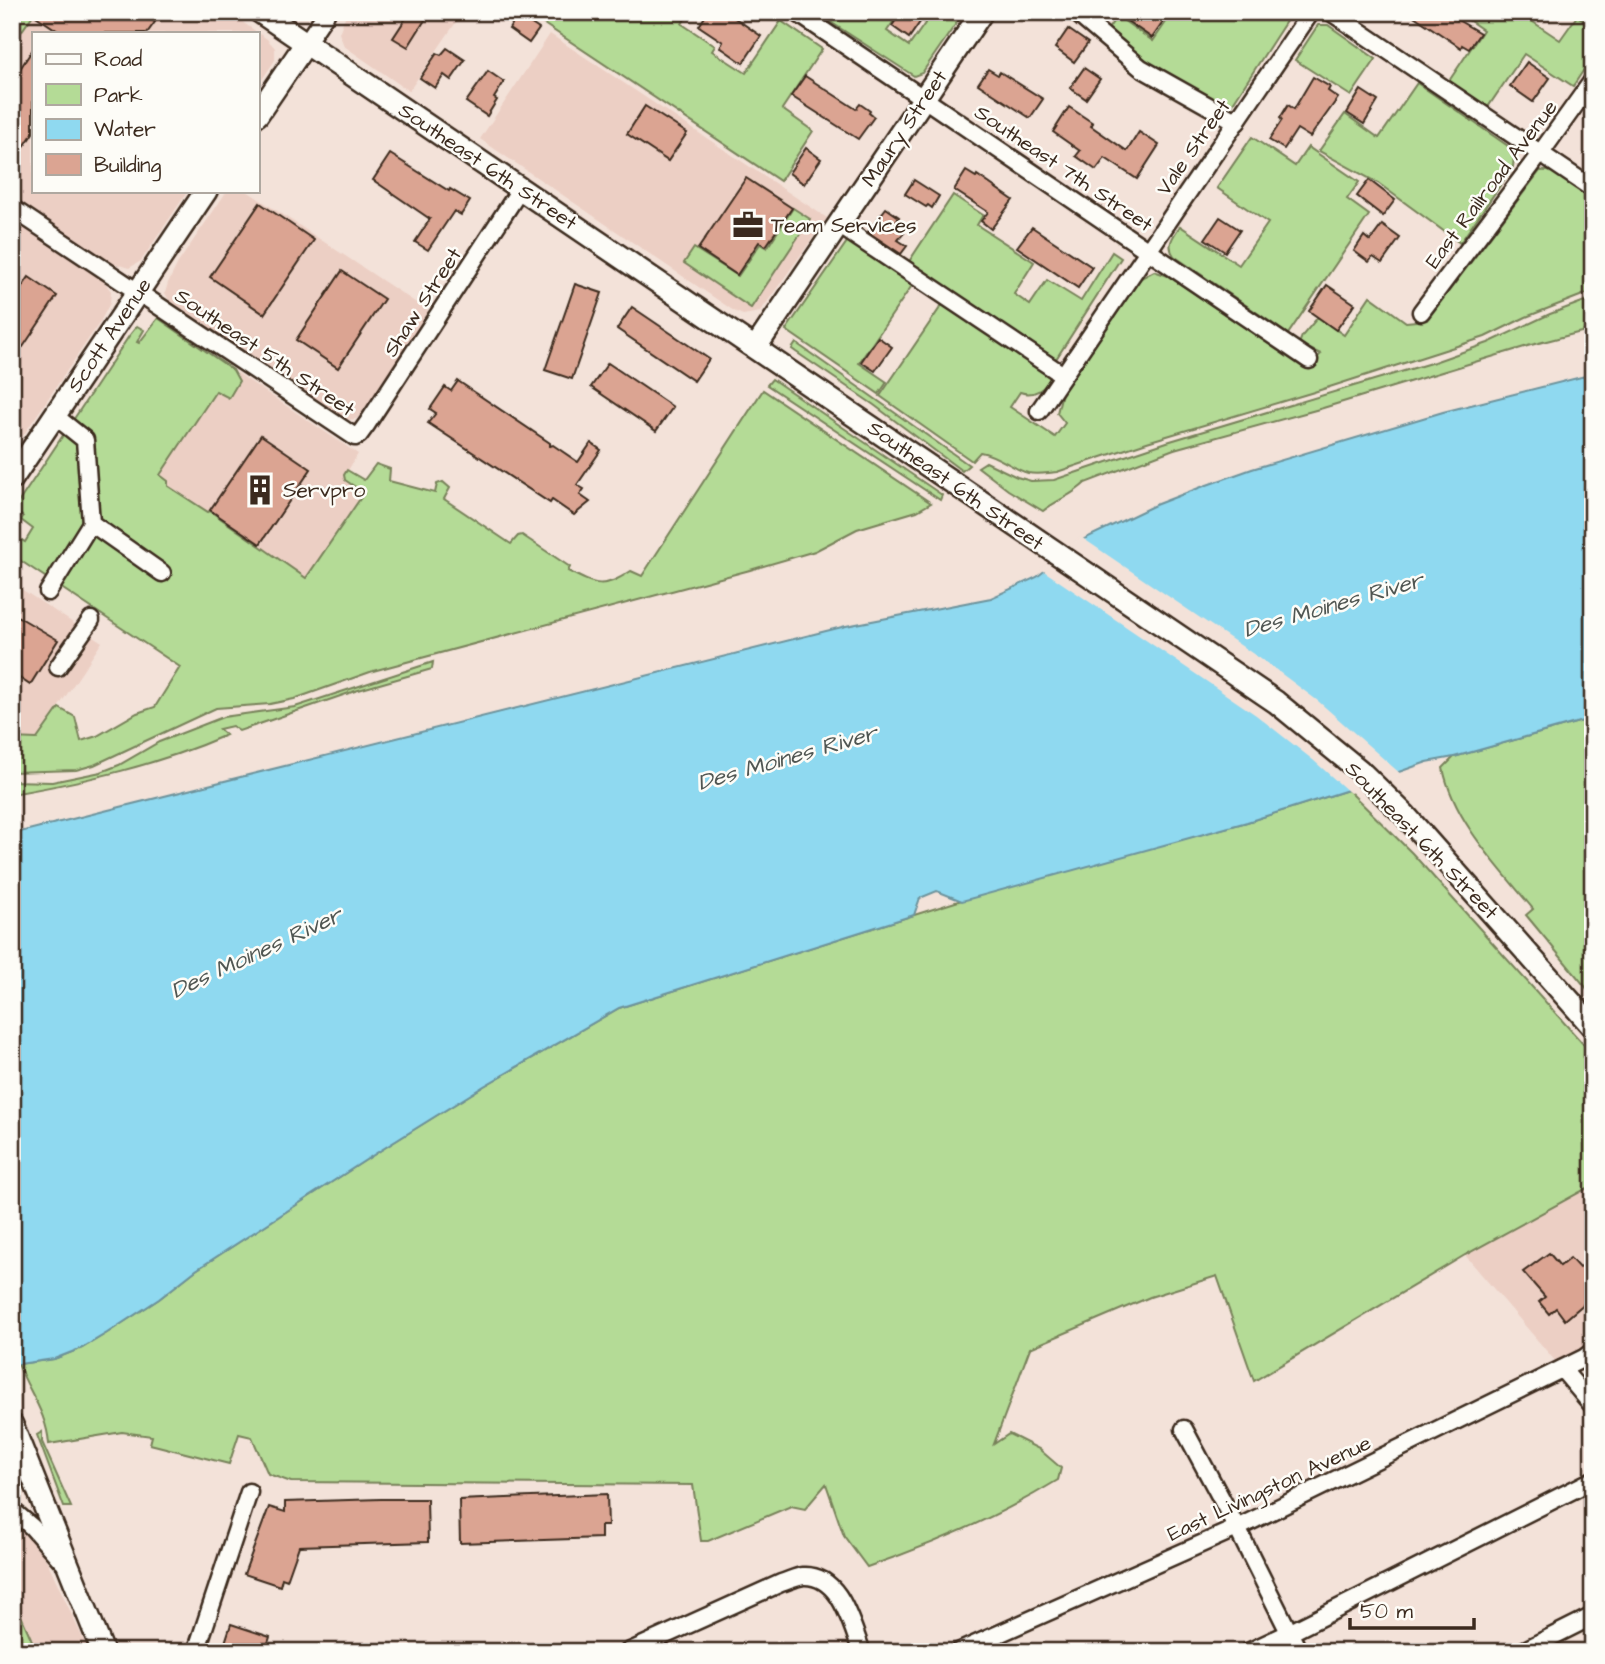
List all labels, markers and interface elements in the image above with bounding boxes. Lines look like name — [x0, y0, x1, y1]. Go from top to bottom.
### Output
legend — [32, 32, 259, 192]
text: Road — [94, 45, 142, 74]
street label: Maury Street — [855, 64, 956, 193]
text: Park — [94, 81, 143, 110]
street label: Vale Street — [1149, 93, 1238, 201]
street label: East Railroad Avenue — [1418, 94, 1564, 275]
street label: Southeast 6th Street — [393, 96, 583, 237]
street label: Southeast 7th Street — [969, 98, 1159, 239]
text: Water — [94, 115, 156, 144]
text: Building — [94, 151, 162, 182]
office icon: Team Services — [731, 208, 765, 242]
place label: Team Services — [771, 211, 917, 240]
street label: Shaw Street — [376, 242, 469, 362]
street label: Scott Avenue — [60, 272, 158, 398]
street label: Southeast 5th Street — [169, 281, 361, 424]
street label: Southeast 6th Street — [862, 413, 1050, 558]
building icon: Servpro — [243, 473, 277, 507]
place label: Servpro — [283, 476, 366, 506]
water label: Des Moines River — [1240, 563, 1429, 646]
water label: Des Moines River — [694, 716, 883, 799]
street label: Southeast 6th Street — [1338, 755, 1505, 926]
water label: Des Moines River — [166, 898, 349, 1007]
street label: East Livingston Avenue — [1163, 1428, 1377, 1550]
scale bar — [1350, 1587, 1474, 1631]
text: 50 m — [1360, 1597, 1414, 1626]

